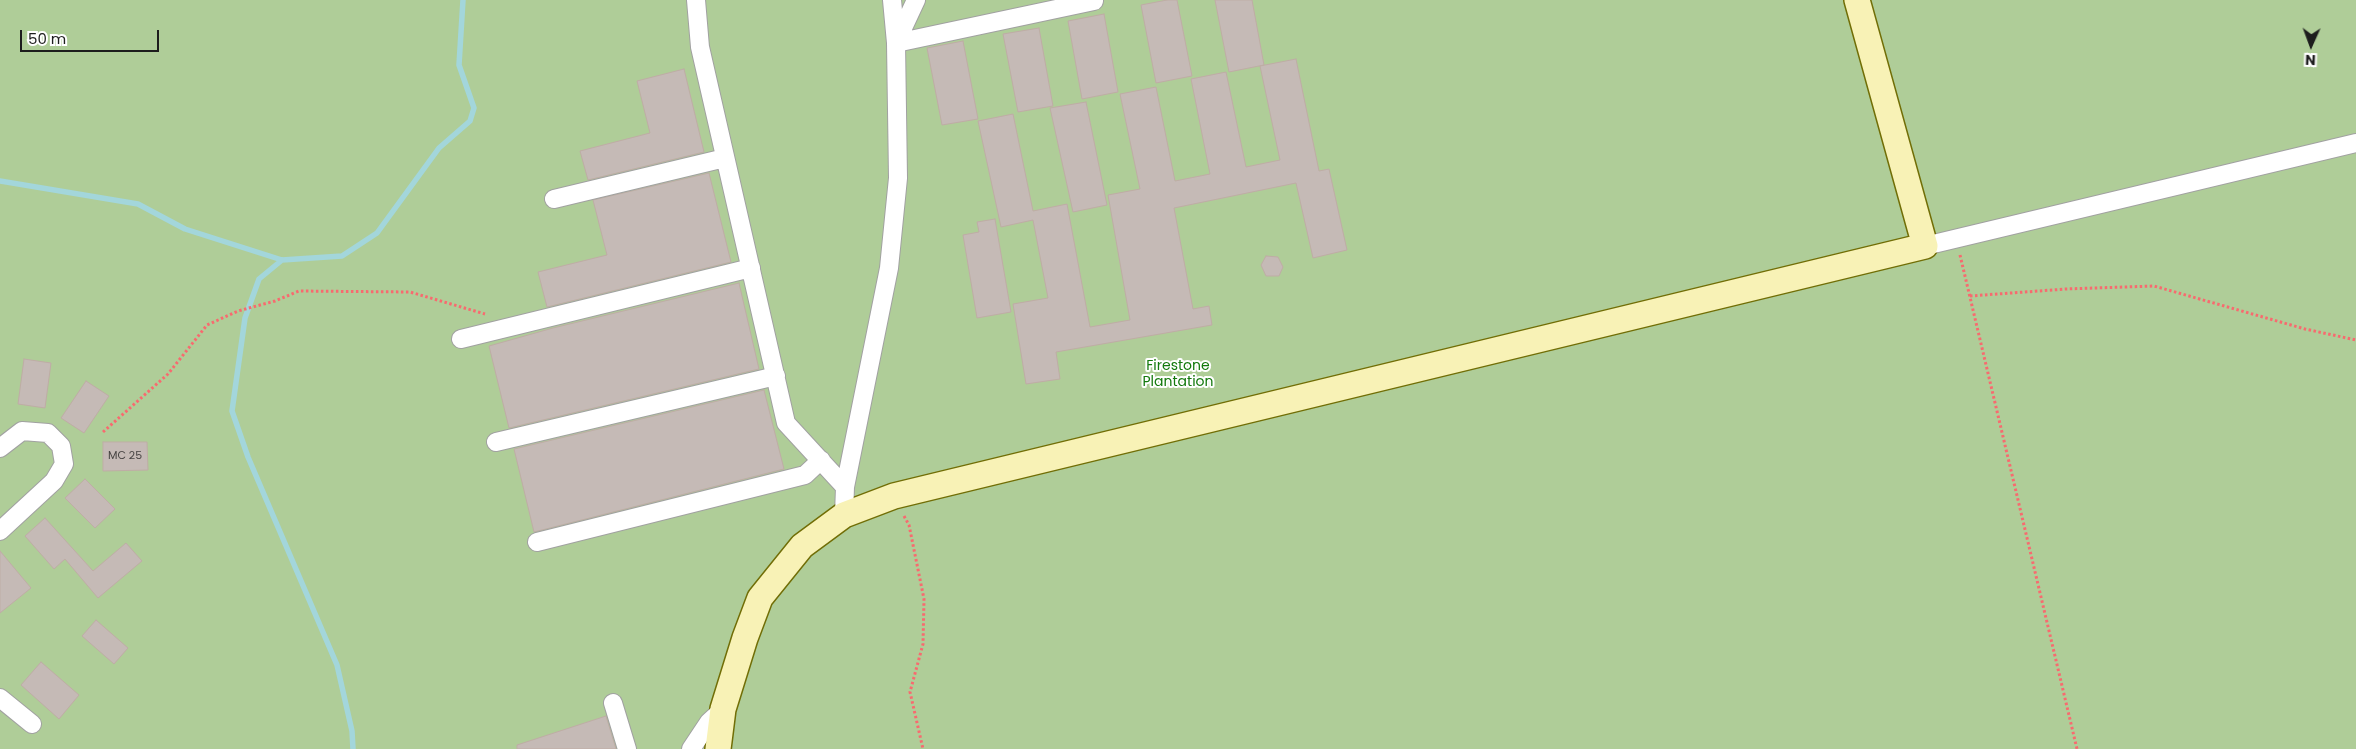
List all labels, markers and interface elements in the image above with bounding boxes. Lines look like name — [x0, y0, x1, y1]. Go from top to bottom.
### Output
scale bar — [22, 20, 161, 52]
north arrow — [2286, 20, 2336, 70]
text: 50 m — [28, 28, 66, 49]
text: N — [2305, 50, 2316, 70]
park label: Firestone Plantation — [1143, 358, 1213, 391]
house number: MC 25 — [108, 449, 142, 463]

